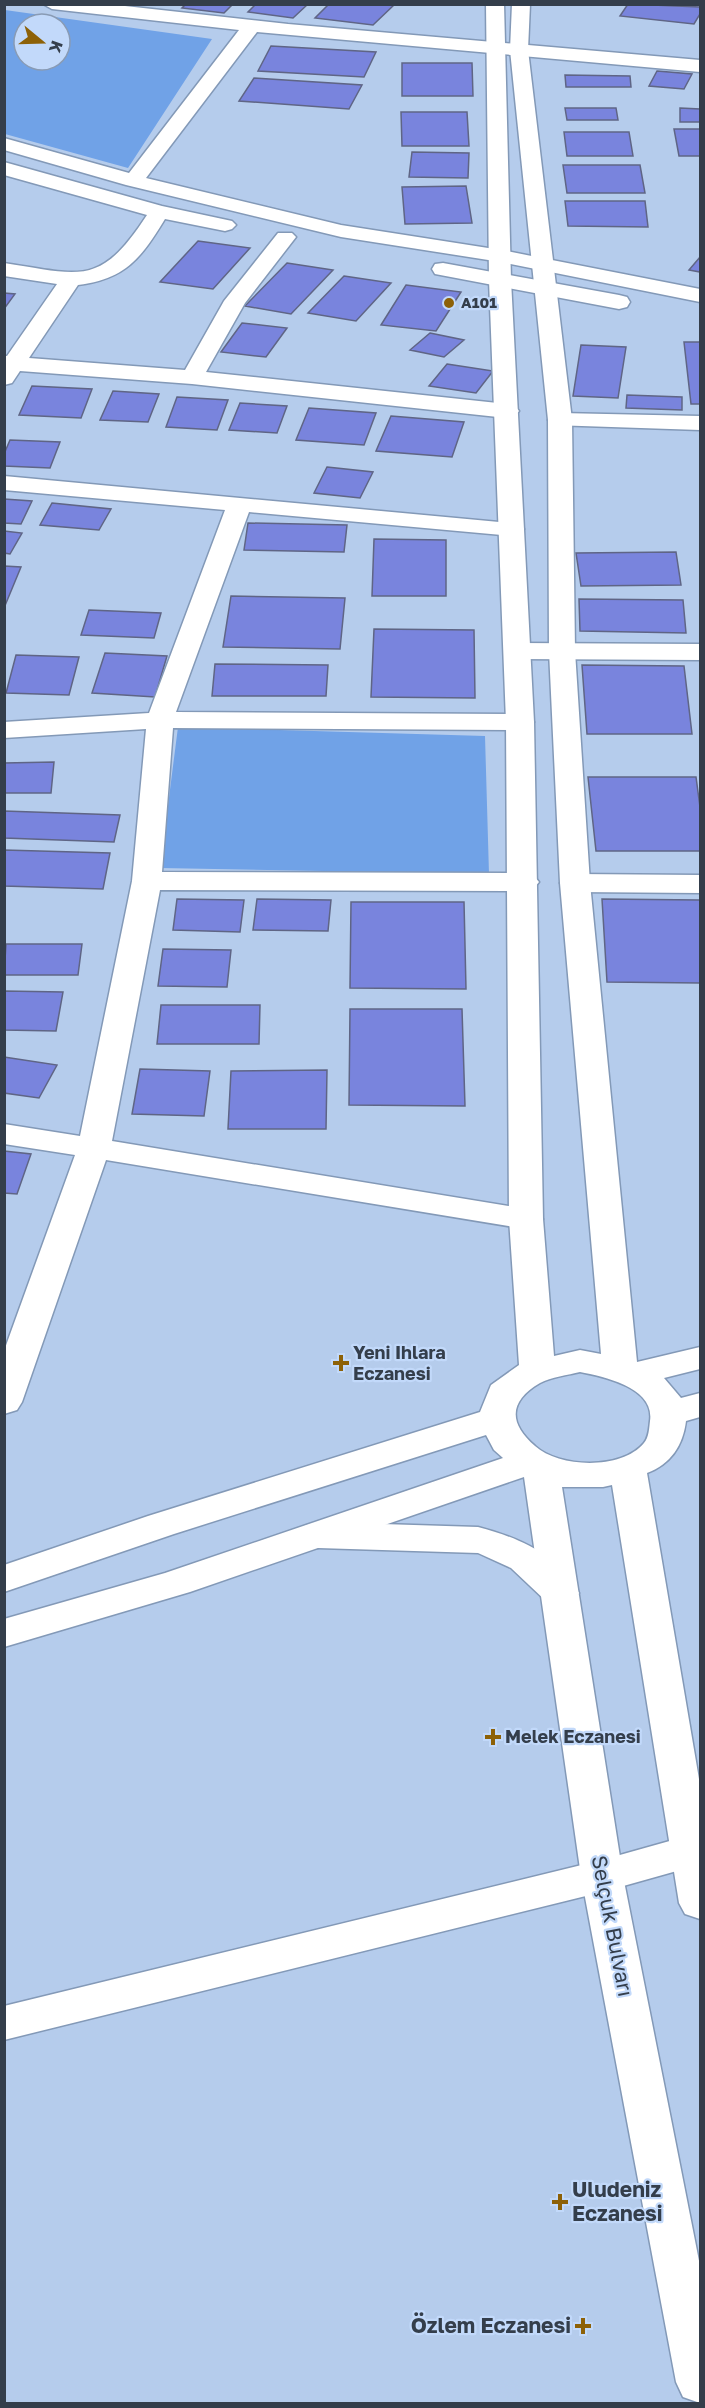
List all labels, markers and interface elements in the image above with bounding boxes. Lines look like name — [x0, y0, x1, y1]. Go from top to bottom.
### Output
north arrow — [12, 12, 72, 72]
text: K — [45, 38, 68, 56]
place label: A101 — [461, 293, 497, 311]
marker: A101 — [442, 296, 456, 310]
place label: Yeni Ihlara Eczanesi — [353, 1341, 446, 1384]
marker: Yeni Ihlara Eczanesi — [334, 1356, 348, 1370]
place label: Melek Eczanesi — [505, 1725, 641, 1747]
marker: Melek Eczanesi — [486, 1730, 500, 1744]
street label: Selçuk Bulvarı — [587, 1853, 639, 1999]
place label: Uludeniz Eczanesi — [572, 2176, 663, 2226]
marker: Uludeniz Eczanesi — [553, 2195, 567, 2209]
place label: Özlem Eczanesi — [411, 2312, 571, 2338]
marker: Özlem Eczanesi — [576, 2319, 590, 2333]

